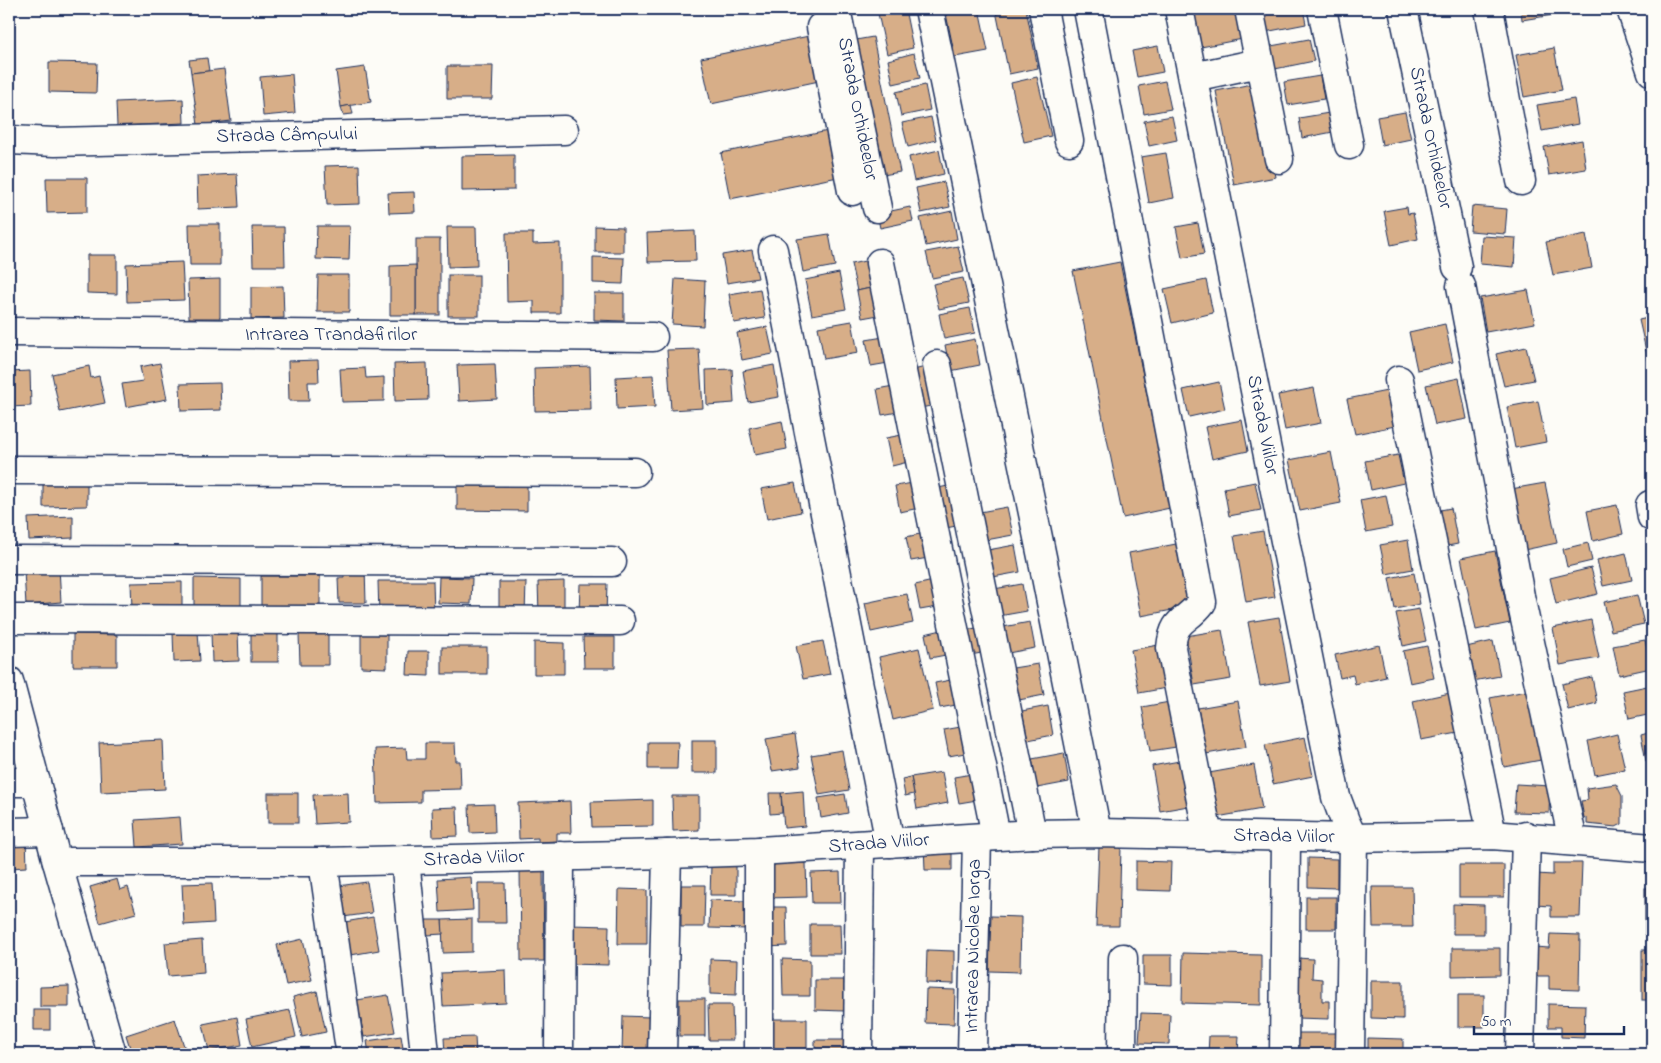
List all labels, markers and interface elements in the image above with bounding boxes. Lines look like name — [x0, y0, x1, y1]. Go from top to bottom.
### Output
street label: Strada Orhideelor — [829, 35, 885, 184]
street label: Strada Orhideelor — [1401, 64, 1459, 213]
street label: Strada Câmpului — [216, 120, 358, 152]
street label: Intrarea Trandafirilor — [245, 321, 418, 350]
street label: Strada Viilor — [1238, 373, 1286, 478]
street label: Strada Viilor — [1233, 822, 1336, 852]
street label: Strada Viilor — [828, 826, 931, 862]
street label: Strada Viilor — [423, 843, 526, 875]
street label: Intrarea Nicolae Iorga — [958, 859, 991, 1033]
scale bar — [1474, 1003, 1624, 1035]
text: 50 m — [1481, 1011, 1512, 1033]

